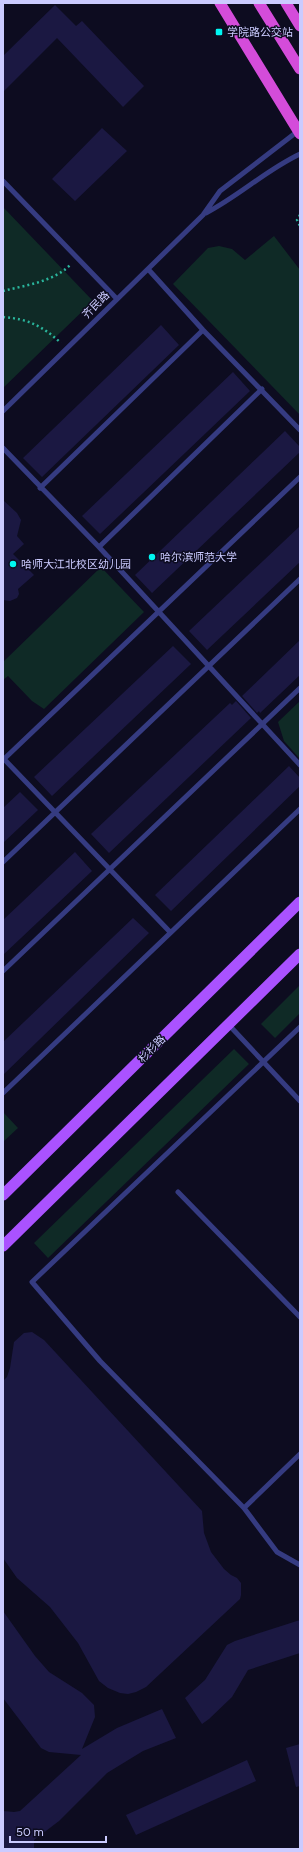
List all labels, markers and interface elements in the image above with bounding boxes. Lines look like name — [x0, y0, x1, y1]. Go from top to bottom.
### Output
place label: 学院路公交站 — [227, 26, 293, 39]
marker: 学院路公交站 — [214, 27, 224, 37]
street label: 齐民路 — [80, 289, 112, 321]
place label: 哈尔滨师范大学 — [160, 551, 237, 564]
marker: 哈尔滨师范大学 — [147, 552, 157, 562]
place label: 哈师大江北校区幼儿园 — [21, 558, 131, 571]
marker: 哈师大江北校区幼儿园 — [8, 559, 18, 569]
street label: 杉杉路 — [136, 1033, 168, 1065]
scale bar — [10, 1818, 106, 1844]
text: 50 m — [16, 1825, 44, 1839]

